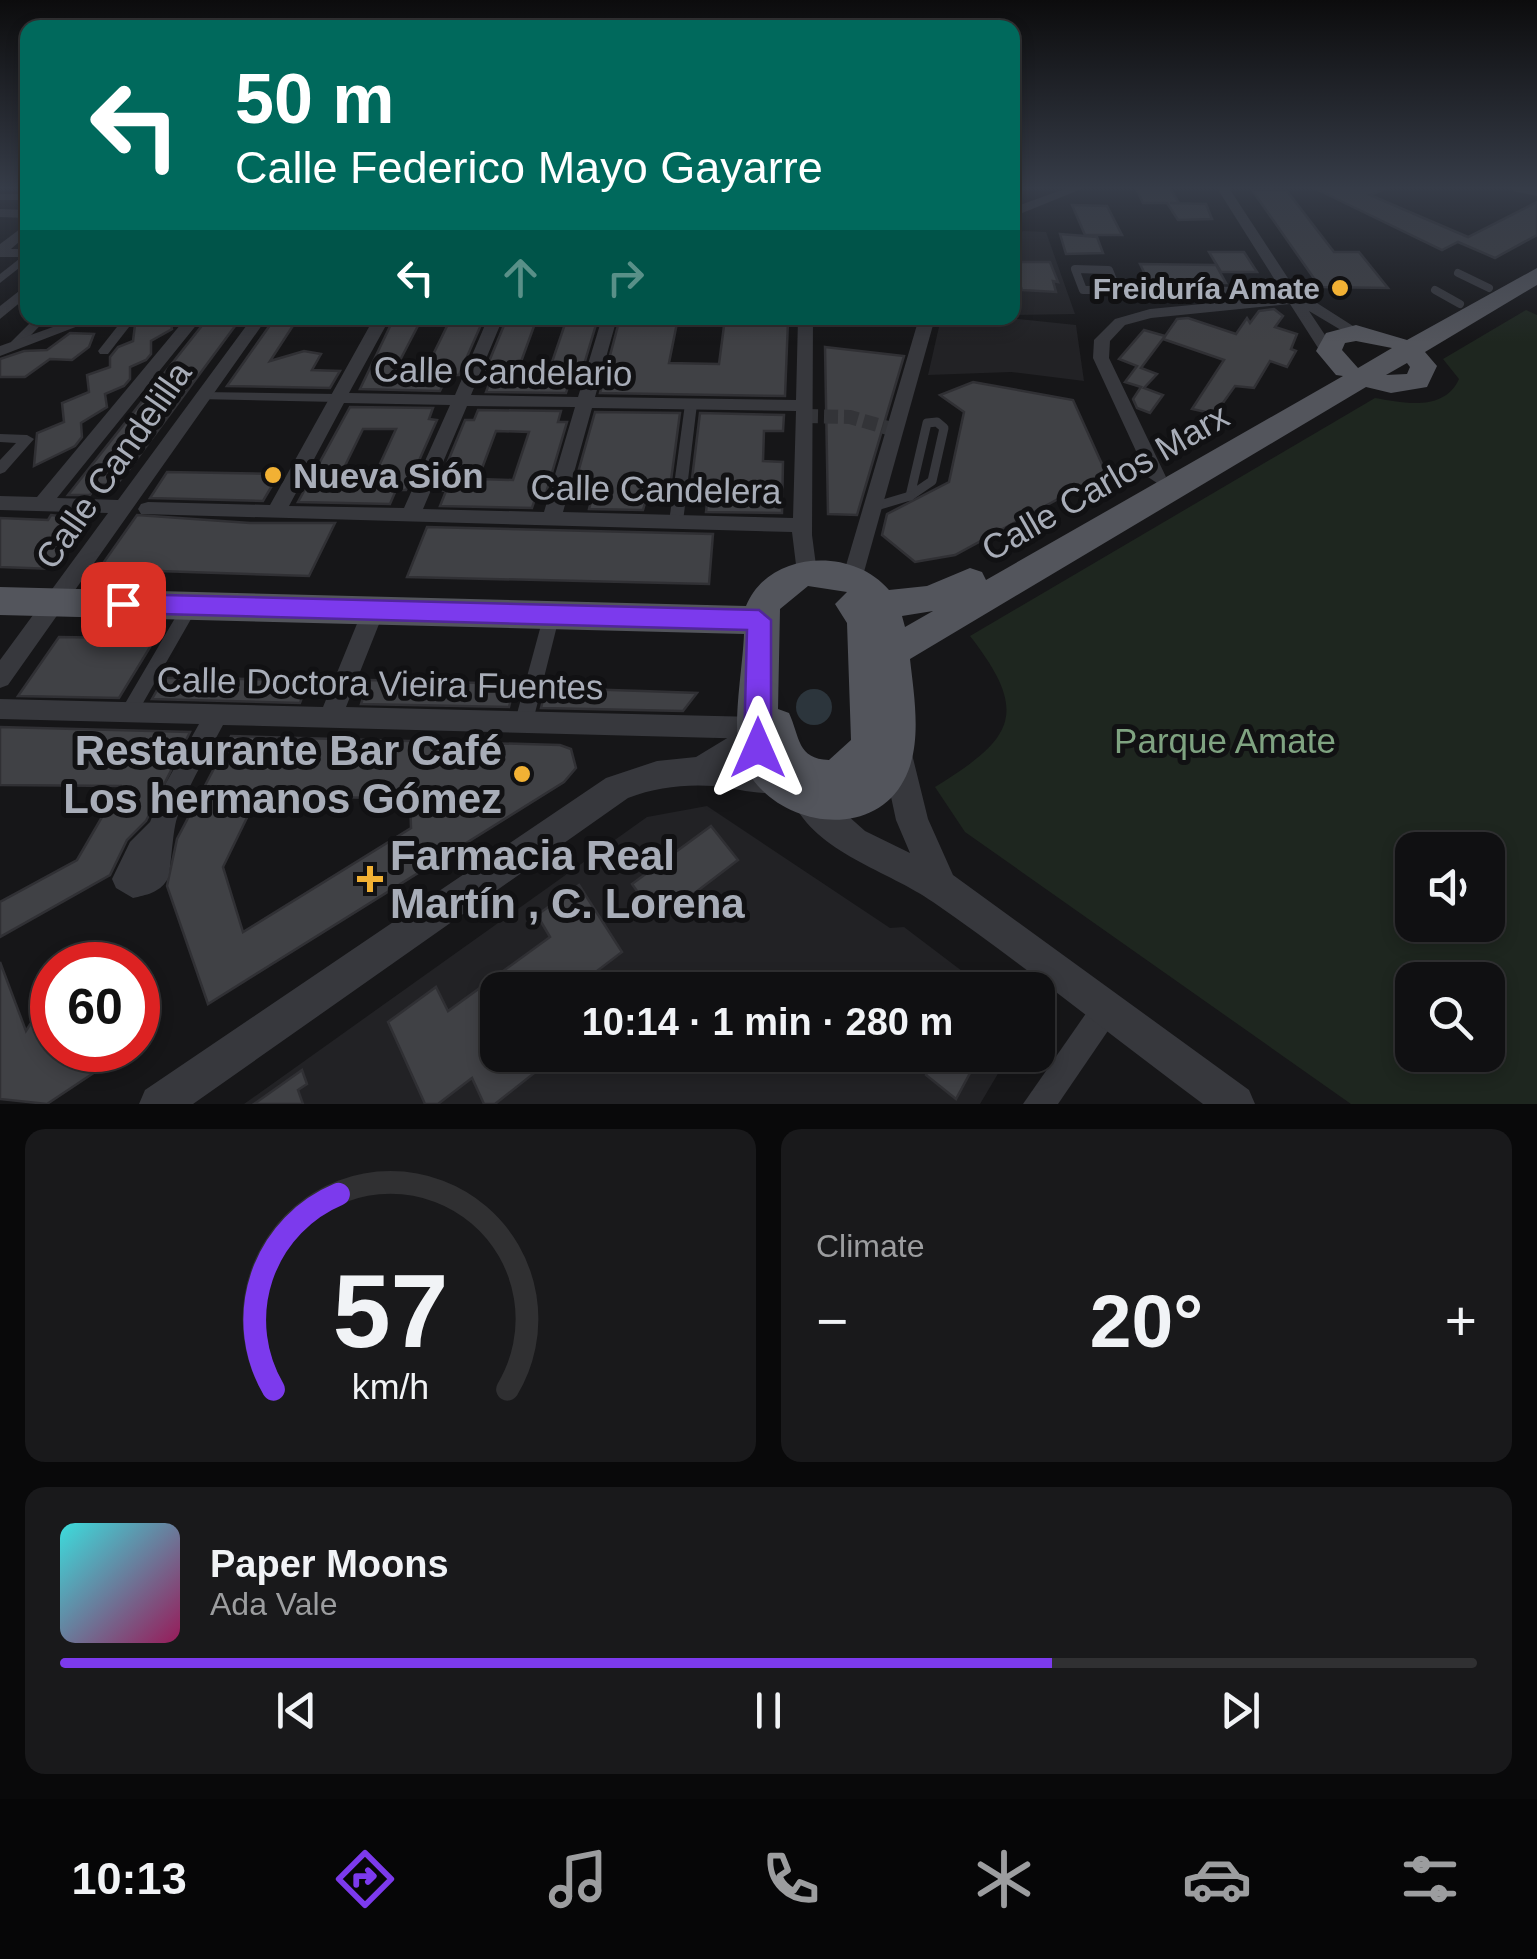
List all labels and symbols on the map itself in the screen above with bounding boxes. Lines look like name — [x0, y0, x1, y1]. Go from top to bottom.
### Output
place label: Freiduría Amate — [1093, 272, 1320, 305]
marker: Freiduría Amate — [1329, 277, 1351, 299]
street label: Calle Candelario — [373, 349, 633, 393]
street label: Calle Candelilla — [27, 354, 199, 576]
street label: Calle Carlos Marx — [975, 395, 1236, 568]
place label: Nueva Sión — [293, 456, 484, 495]
marker: Nueva Sión — [262, 464, 284, 486]
street label: Calle Candelera — [530, 467, 782, 511]
pin — [81, 562, 166, 647]
street label: Calle Doctora Vieira Fuentes — [156, 660, 604, 706]
position arrow — [706, 696, 810, 800]
park label: Parque Amate — [1114, 721, 1336, 760]
place label: Restaurante Bar Café Los hermanos Gómez — [63, 727, 502, 822]
marker: Restaurante Bar Café Los hermanos Gómez — [511, 763, 533, 785]
place label: Farmacia Real Martín , C. Lorena — [390, 832, 745, 927]
marker: Farmacia Real Martín , C. Lorena — [359, 868, 381, 890]
speed limit sign: 60 — [30, 942, 160, 1072]

